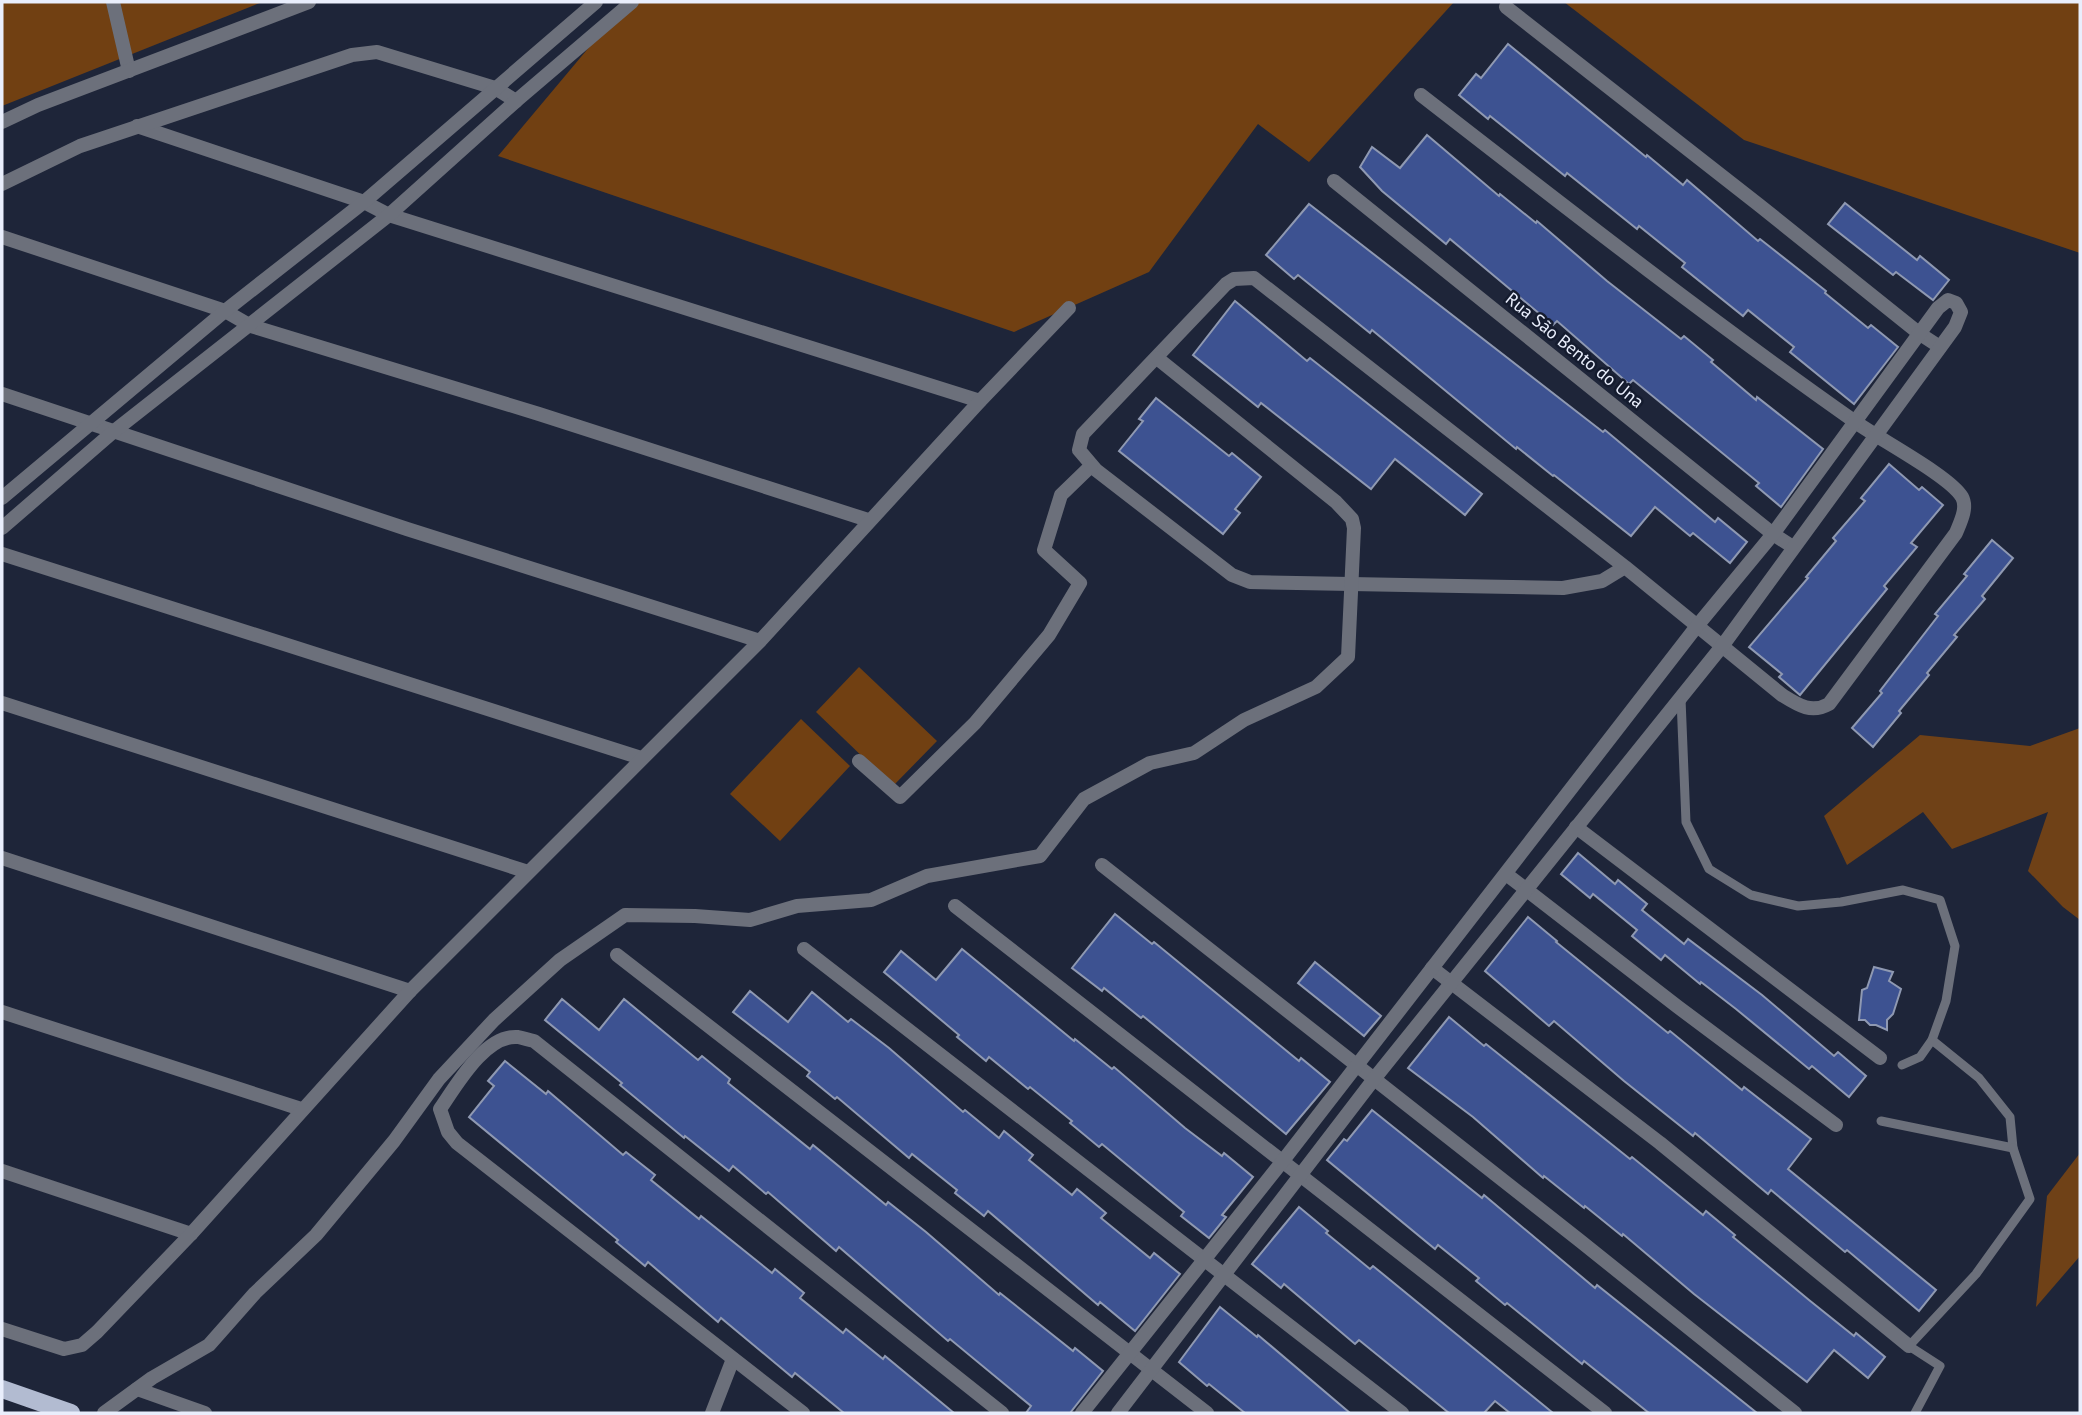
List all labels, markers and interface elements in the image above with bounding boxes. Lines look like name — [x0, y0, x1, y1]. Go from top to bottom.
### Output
street label: Rua São Bento do Una — [1501, 287, 1649, 413]

